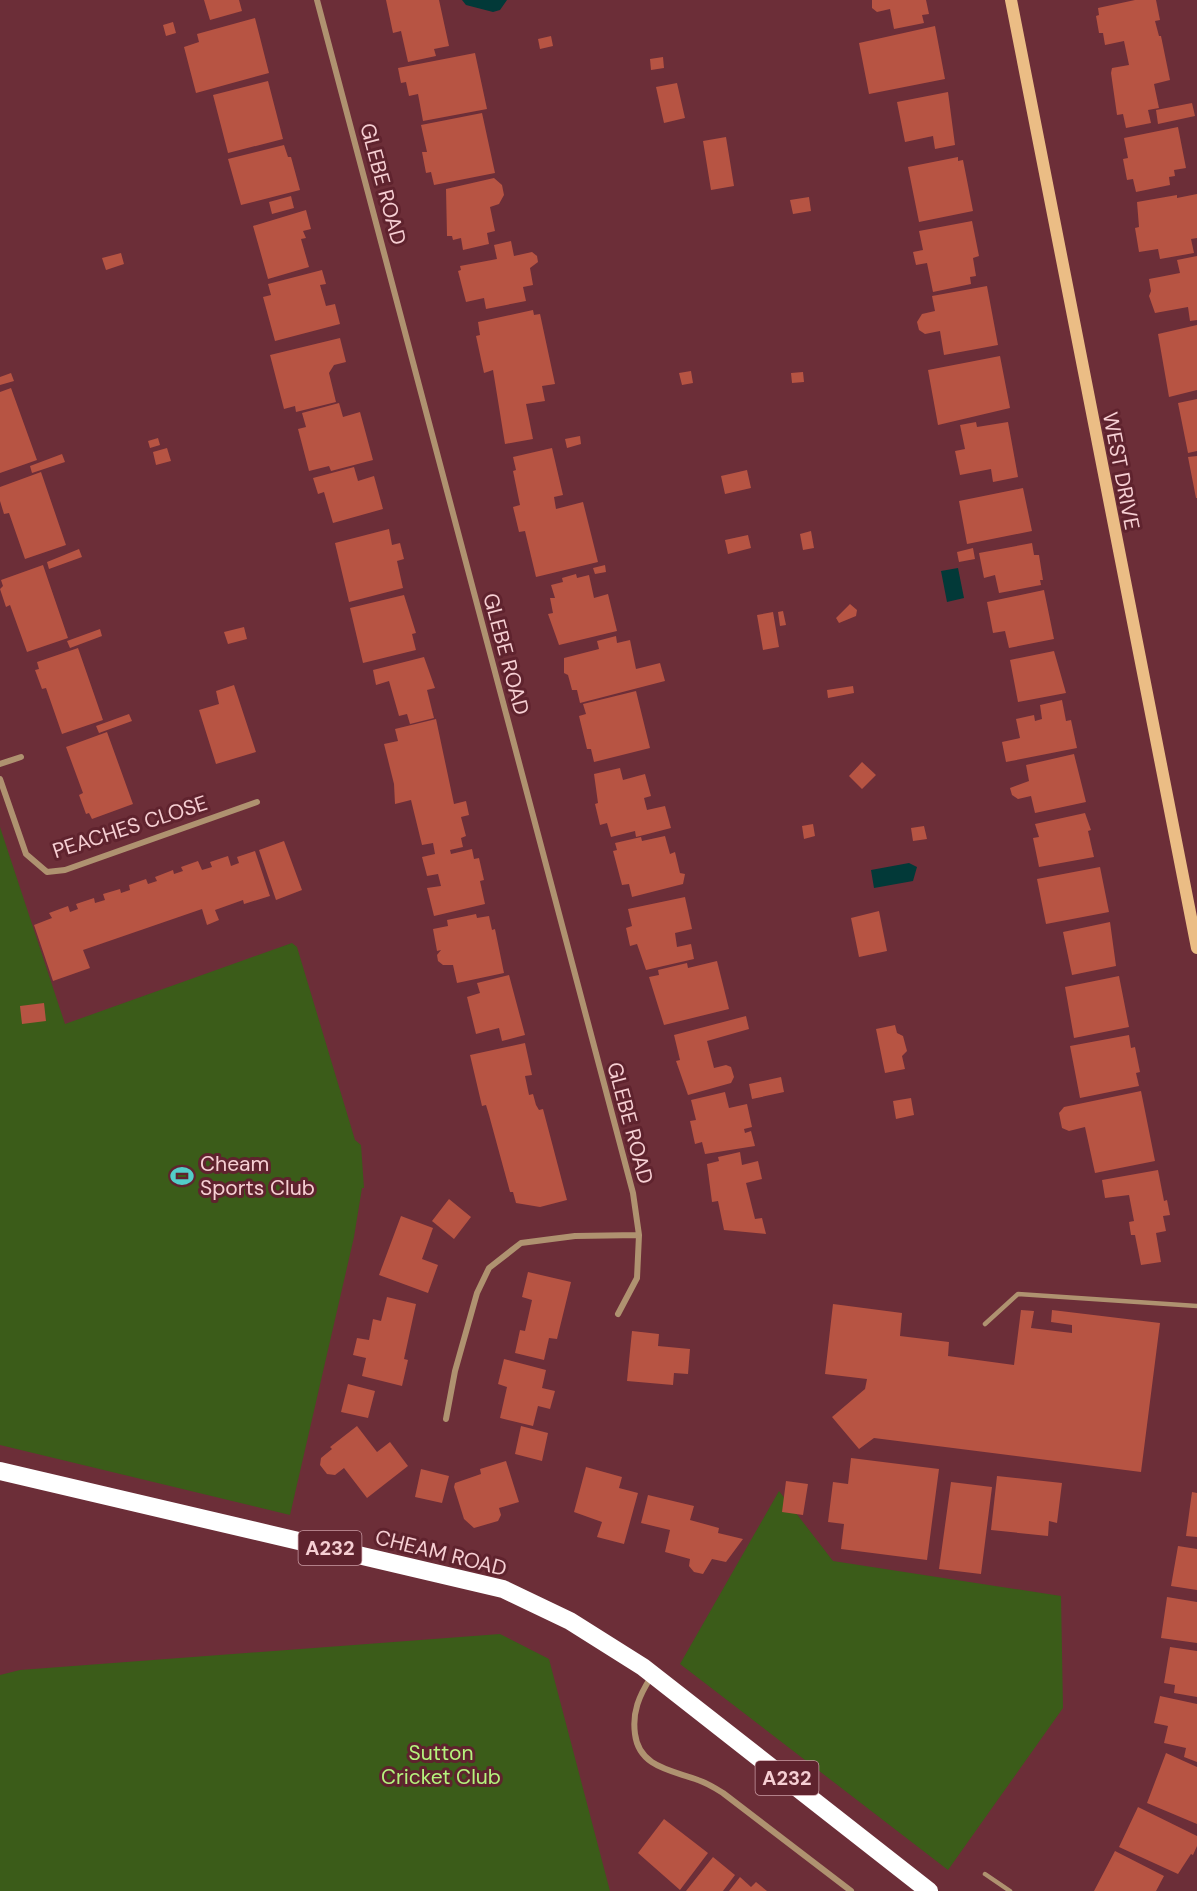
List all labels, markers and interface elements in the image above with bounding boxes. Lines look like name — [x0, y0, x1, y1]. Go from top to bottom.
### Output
street label: GLEBE ROAD — [353, 120, 413, 248]
street label: WEST DRIVE — [1096, 410, 1146, 532]
street label: GLEBE ROAD — [476, 590, 536, 718]
street label: PEACHES CLOSE — [49, 789, 211, 865]
street label: GLEBE ROAD — [600, 1059, 660, 1187]
place label: Cheam Sports Club — [200, 1150, 315, 1202]
sports icon: Cheam Sports Club — [169, 1163, 195, 1189]
street label: CHEAM ROAD — [372, 1523, 510, 1583]
road number: A232 — [298, 1531, 362, 1565]
park label: Sutton Cricket Club — [381, 1739, 501, 1791]
road number: A232 — [756, 1761, 818, 1795]

